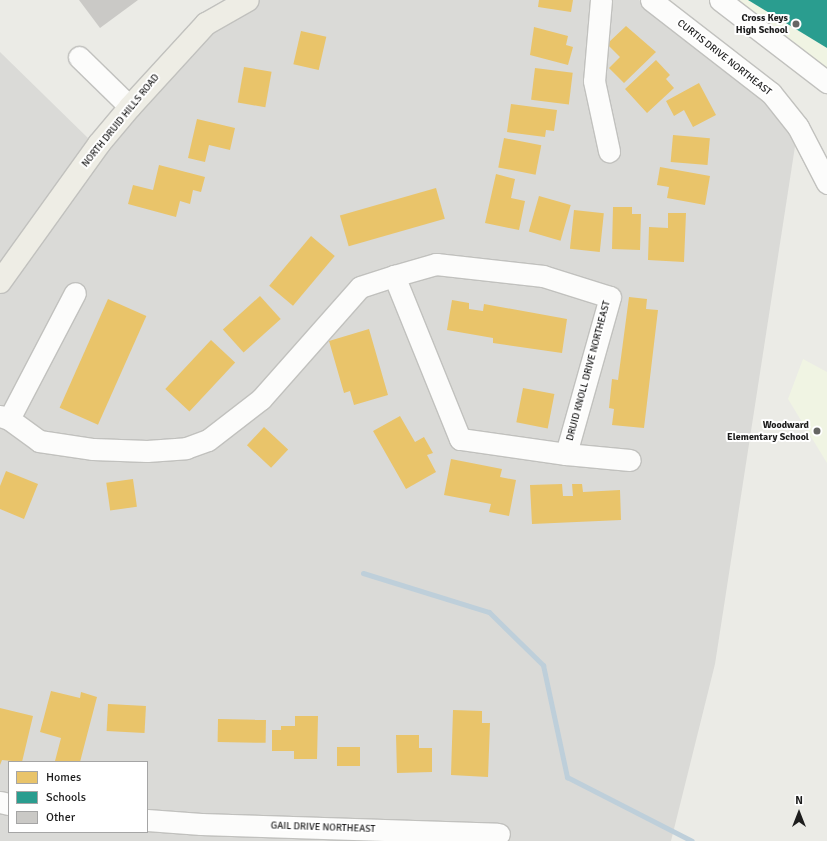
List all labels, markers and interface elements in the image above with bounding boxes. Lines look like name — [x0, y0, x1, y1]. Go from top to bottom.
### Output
place label: Cross Keys High School — [736, 12, 788, 36]
street label: CURTIS DRIVE NORTHEAST — [675, 18, 773, 98]
marker: Cross Keys High School — [791, 19, 801, 29]
street label: NORTH DRUID HILLS ROAD — [80, 72, 162, 170]
street label: DRUID KNOLL DRIVE NORTHEAST — [565, 300, 613, 442]
place label: Woodward Elementary School — [727, 419, 809, 442]
marker: Woodward Elementary School — [812, 426, 822, 436]
legend — [8, 761, 148, 833]
text: Homes — [46, 770, 81, 785]
text: Schools — [46, 790, 86, 805]
north arrow — [779, 793, 819, 833]
text: N — [795, 794, 803, 807]
text: Other — [46, 810, 75, 825]
street label: GAIL DRIVE NORTHEAST — [270, 820, 376, 836]

